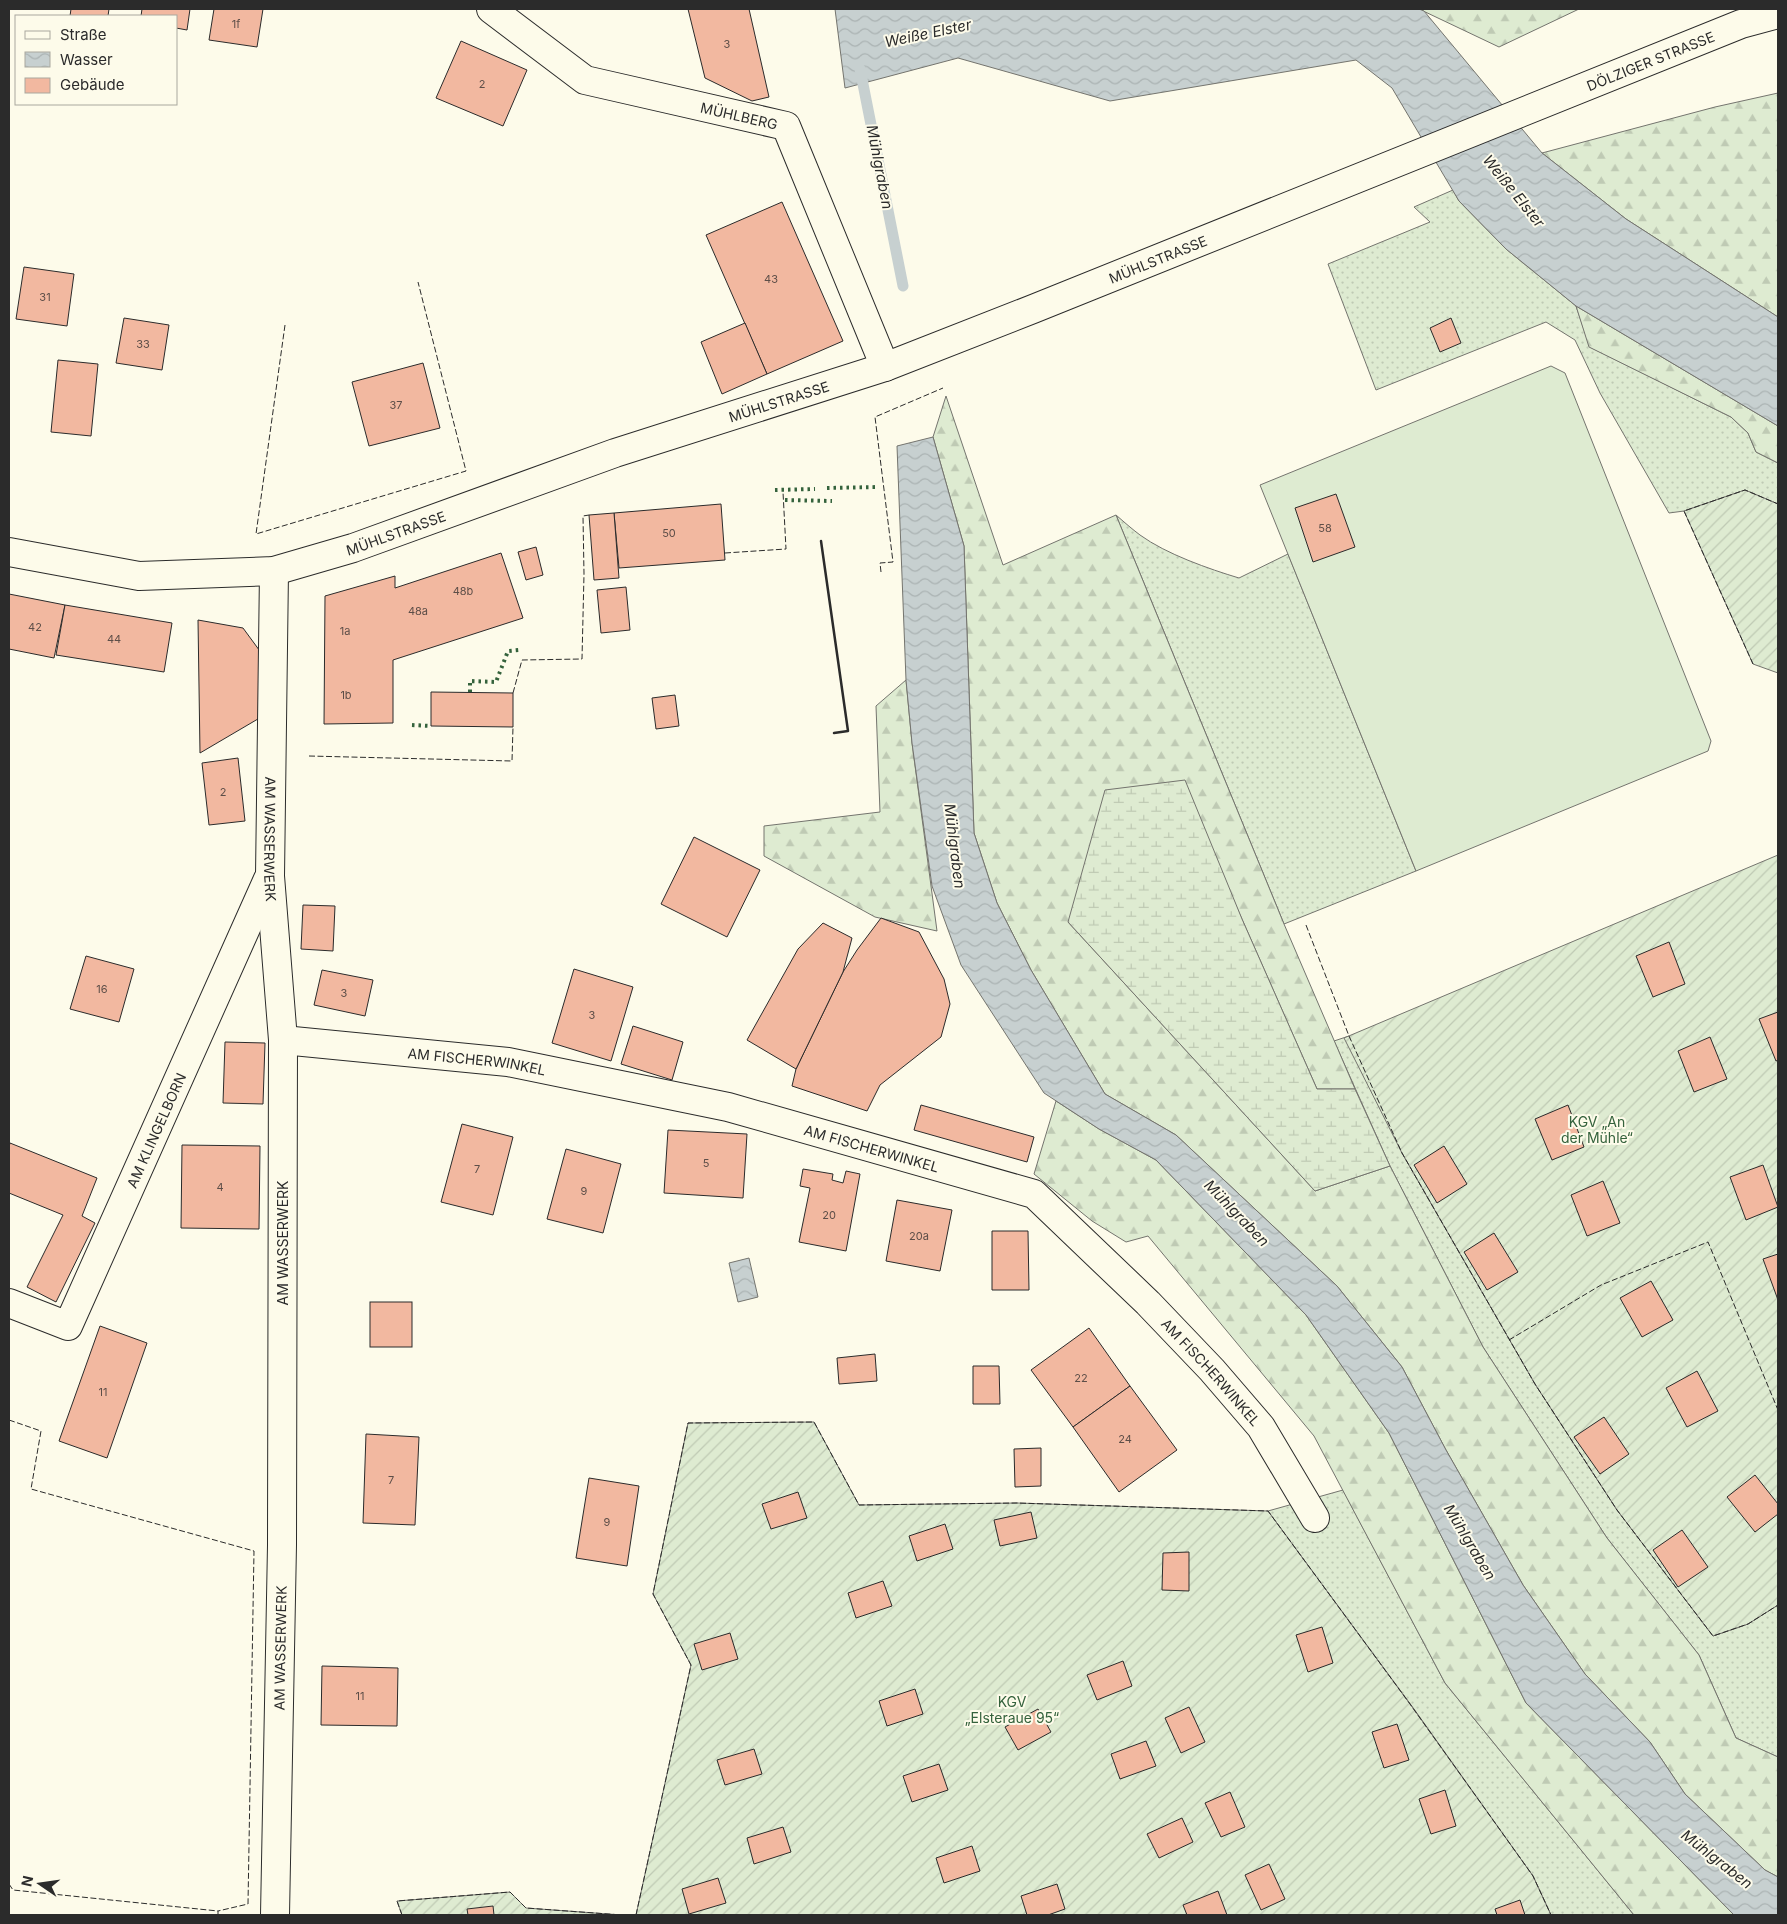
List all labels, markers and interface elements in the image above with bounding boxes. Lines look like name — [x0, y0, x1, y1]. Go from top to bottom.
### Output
water label: Weiße Elster — [883, 14, 973, 51]
legend — [15, 15, 178, 105]
house number: 1f — [232, 17, 240, 31]
text: Straße — [60, 25, 107, 44]
street label: DÖLZIGER STRASSE — [1584, 27, 1717, 94]
house number: 3 — [724, 37, 731, 51]
text: Wasser — [60, 50, 113, 69]
text: Gebäude — [60, 75, 125, 94]
house number: 2 — [479, 77, 485, 91]
street label: MÜHLBERG — [699, 98, 779, 132]
water label: Mühlgraben — [863, 123, 898, 211]
water label: Weiße Elster — [1479, 151, 1549, 231]
street label: MÜHLSTRASSE — [1106, 231, 1209, 286]
house number: 43 — [764, 272, 778, 286]
house number: 31 — [39, 290, 51, 304]
house number: 33 — [136, 337, 150, 351]
street label: MÜHLSTRASSE — [726, 377, 831, 425]
house number: 37 — [389, 398, 403, 412]
street label: MÜHLSTRASSE — [344, 507, 448, 558]
house number: 58 — [1318, 521, 1332, 535]
house number: 50 — [662, 526, 676, 540]
house number: 48b — [453, 584, 474, 598]
house number: 48a — [408, 604, 428, 618]
house number: 42 — [28, 620, 42, 634]
house number: 1a — [340, 624, 350, 638]
house number: 44 — [107, 632, 121, 646]
house number: 1b — [340, 688, 352, 702]
street label: AM WASSERWERK — [261, 776, 281, 903]
house number: 2 — [220, 785, 226, 799]
water label: Mühlgraben — [940, 802, 970, 890]
house number: 16 — [96, 982, 108, 996]
house number: 3 — [341, 986, 348, 1000]
house number: 3 — [589, 1008, 596, 1022]
street label: AM FISCHERWINKEL — [407, 1044, 548, 1078]
street label: AM KLINGELBORN — [123, 1070, 189, 1190]
park label: KGV „An der Mühle“ — [1561, 1113, 1633, 1146]
street label: AM FISCHERWINKEL — [802, 1121, 941, 1175]
house number: 5 — [703, 1156, 710, 1170]
house number: 7 — [474, 1162, 480, 1176]
water label: Mühlgraben — [1200, 1176, 1274, 1250]
house number: 4 — [216, 1180, 224, 1194]
street label: AM WASSERWERK — [274, 1180, 291, 1305]
house number: 9 — [581, 1184, 588, 1198]
house number: 20 — [822, 1208, 836, 1222]
house number: 20a — [909, 1229, 929, 1243]
street label: AM FISCHERWINKEL — [1158, 1314, 1264, 1429]
house number: 22 — [1074, 1371, 1088, 1385]
house number: 11 — [99, 1385, 107, 1399]
house number: 24 — [1118, 1432, 1132, 1446]
house number: 7 — [388, 1473, 394, 1487]
water label: Mühlgraben — [1440, 1500, 1500, 1584]
house number: 9 — [604, 1515, 611, 1529]
street label: AM WASSERWERK — [270, 1585, 290, 1711]
house number: 11 — [356, 1689, 364, 1703]
park label: KGV „Elsteraue 95“ — [965, 1693, 1059, 1726]
water label: Mühlgraben — [1677, 1825, 1757, 1893]
north arrow — [15, 1859, 65, 1909]
text: N — [17, 1874, 36, 1888]

